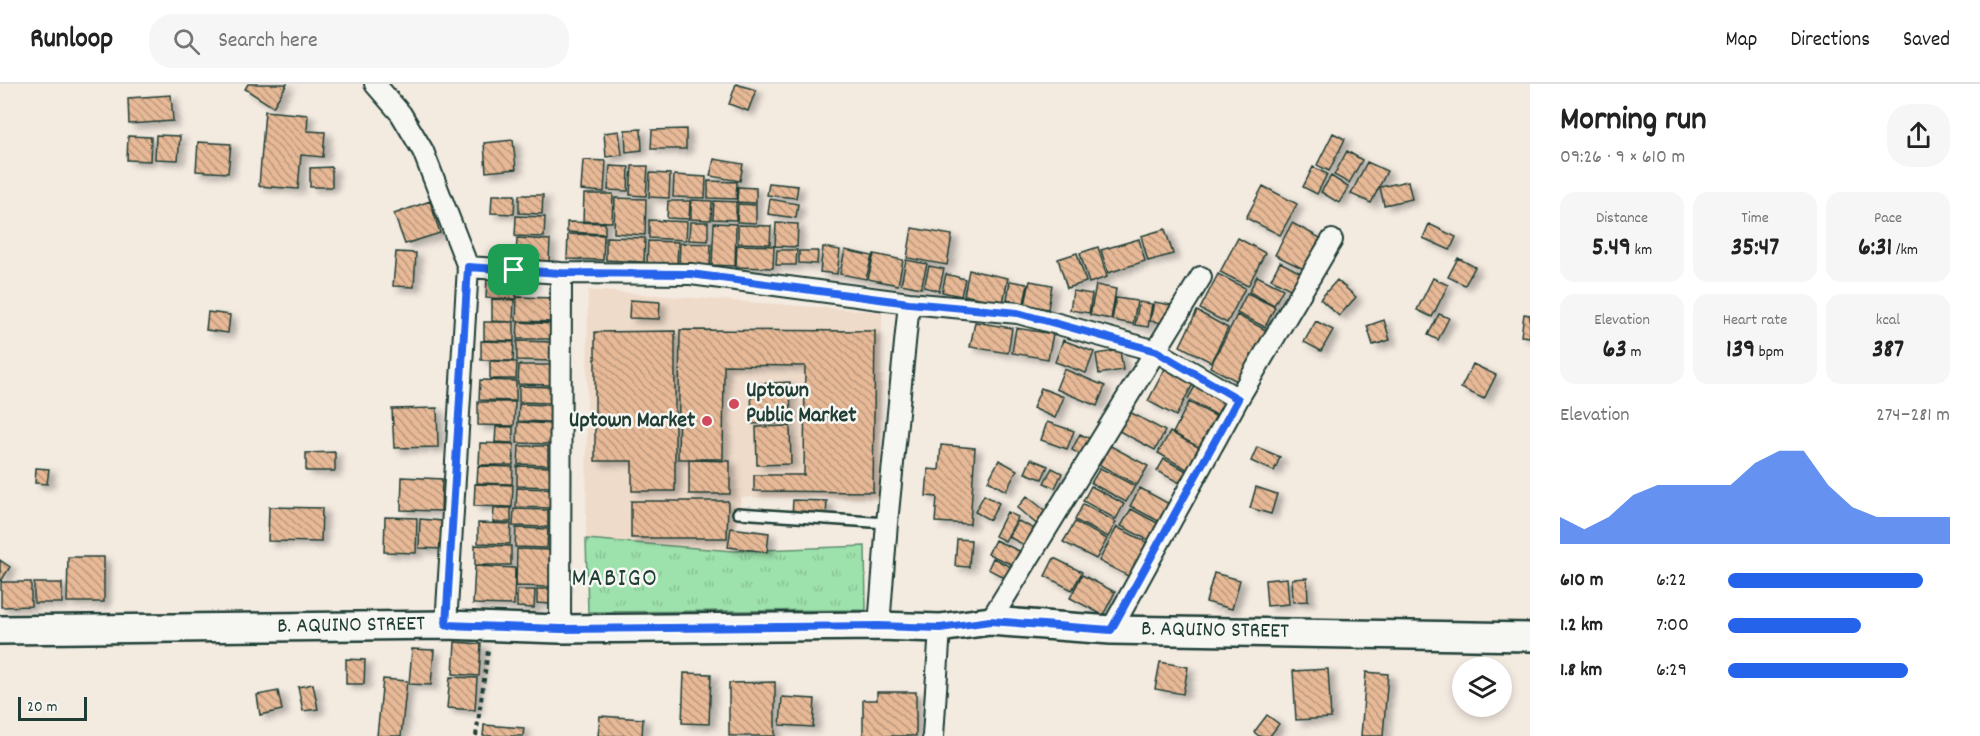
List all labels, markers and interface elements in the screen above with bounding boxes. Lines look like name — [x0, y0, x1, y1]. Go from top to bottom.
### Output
search box — [149, 14, 569, 68]
text: Runloop — [30, 21, 113, 61]
icon: search — [170, 25, 203, 58]
text: Search here — [218, 26, 318, 57]
text: Map — [1726, 26, 1757, 56]
text: Directions — [1790, 26, 1870, 56]
text: Saved — [1903, 26, 1950, 56]
text: Morning run — [1560, 98, 1707, 145]
button: share — [1887, 104, 1950, 167]
text: 09:26 · 9 × 610 m — [1560, 144, 1685, 172]
text: Distance — [1596, 207, 1648, 230]
text: Time — [1741, 207, 1769, 230]
text: Pace — [1874, 207, 1902, 230]
text: 5.49 — [1592, 230, 1631, 267]
text: 35:47 — [1731, 230, 1779, 267]
text: 6:31 — [1858, 230, 1892, 267]
text: km — [1631, 239, 1652, 262]
text: /km — [1892, 239, 1918, 262]
pin — [488, 244, 539, 295]
icon: arrive — [497, 253, 530, 286]
text: Elevation — [1594, 309, 1650, 332]
text: Heart rate — [1723, 309, 1787, 332]
text: kcal — [1876, 309, 1900, 332]
text: 63 — [1603, 332, 1627, 369]
text: 139 — [1726, 332, 1755, 369]
text: 387 — [1872, 332, 1904, 369]
text: m — [1627, 341, 1641, 364]
text: bpm — [1755, 341, 1784, 364]
place label: Uptown Public Market — [746, 376, 857, 432]
marker: Uptown Public Market — [727, 397, 741, 411]
text: Elevation — [1560, 402, 1630, 430]
text: 274–281 m — [1876, 402, 1950, 430]
place label: Uptown Market — [569, 406, 696, 437]
marker: Uptown Market — [700, 414, 714, 428]
district label: MABIGO — [572, 561, 658, 598]
text: 610 m — [1560, 567, 1603, 595]
text: 6:22 — [1656, 567, 1687, 595]
street label: B. AQUINO STREET — [277, 609, 425, 643]
text: 1.2 km — [1560, 612, 1603, 640]
text: 7:00 — [1656, 612, 1689, 640]
street label: B. AQUINO STREET — [1141, 614, 1289, 648]
map controls — [1452, 657, 1512, 717]
button: layers — [1452, 657, 1512, 717]
text: 1.8 km — [1560, 657, 1602, 685]
text: 6:29 — [1656, 657, 1687, 685]
scale bar — [18, 694, 87, 722]
text: 20 m — [27, 696, 57, 719]

